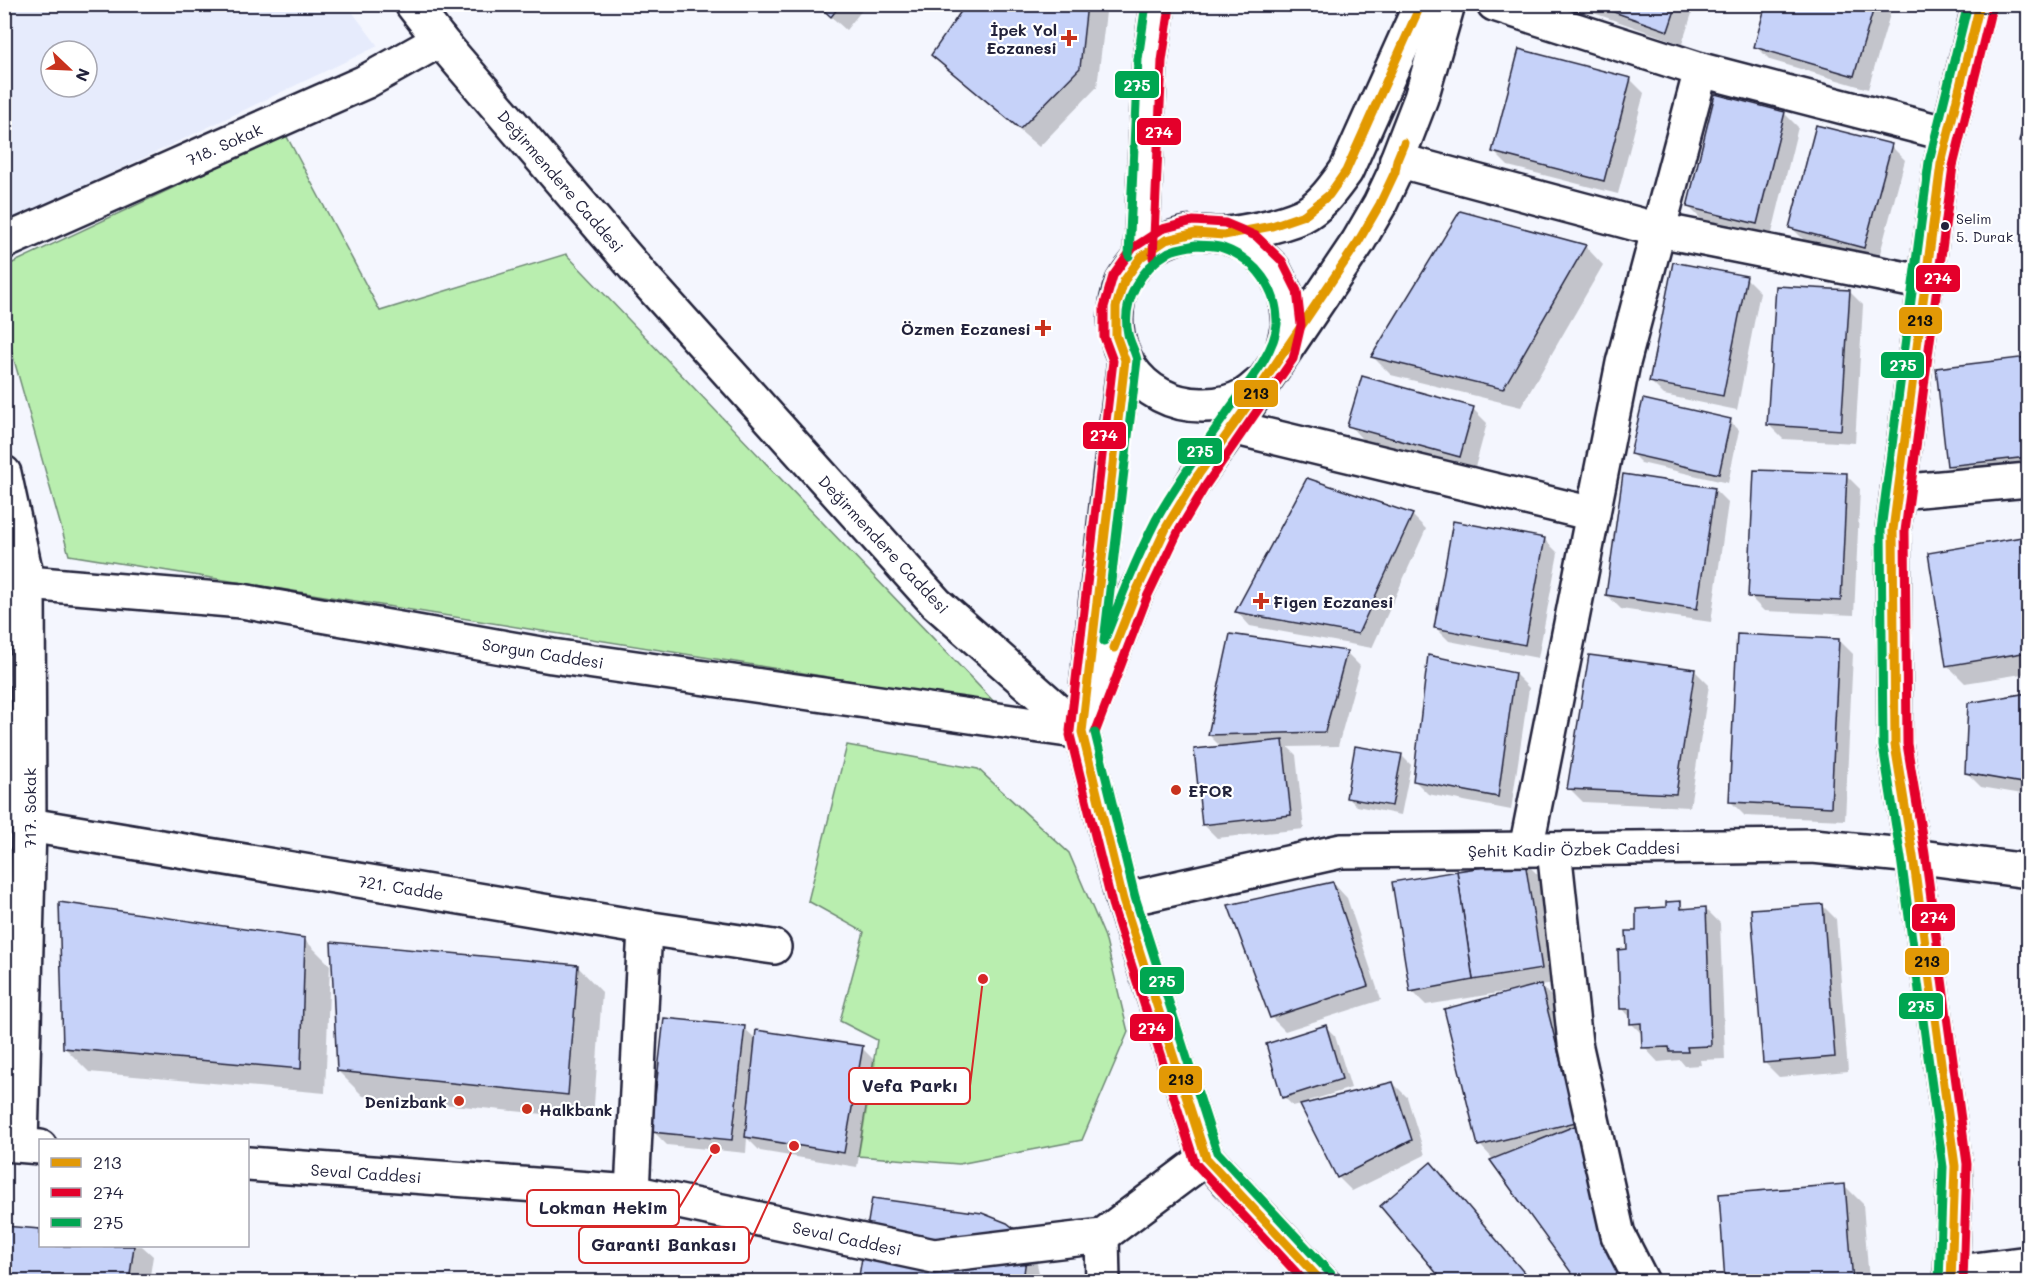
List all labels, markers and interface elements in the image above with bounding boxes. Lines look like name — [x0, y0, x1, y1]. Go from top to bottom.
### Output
place label: İpek Yol Eczanesi — [986, 19, 1057, 58]
marker: İpek Yol Eczanesi — [1062, 31, 1076, 45]
north arrow — [39, 39, 99, 99]
text: N — [71, 65, 95, 85]
line badge: 275 — [1114, 70, 1160, 99]
text: 275 — [1123, 74, 1151, 95]
street label: Değirmendere Caddesi — [493, 105, 629, 257]
line badge: 274 — [1136, 117, 1182, 146]
street label: 718. Sokak — [183, 118, 265, 170]
text: 274 — [1145, 121, 1173, 142]
place label: Selim 5. Durak — [1956, 209, 2013, 246]
marker: Selim 5. Durak — [1939, 220, 1951, 232]
line badge: 274 — [1915, 264, 1961, 293]
text: 274 — [1924, 267, 1952, 288]
line badge: 213 — [1898, 306, 1943, 335]
text: 213 — [1907, 309, 1933, 330]
place label: Özmen Eczanesi — [901, 318, 1031, 339]
marker: Özmen Eczanesi — [1036, 321, 1050, 335]
line badge: 275 — [1880, 351, 1925, 379]
text: 275 — [1889, 354, 1917, 375]
line badge: 213 — [1233, 379, 1279, 408]
text: 213 — [1243, 382, 1269, 403]
line badge: 274 — [1082, 421, 1127, 450]
text: 274 — [1090, 424, 1118, 445]
line badge: 275 — [1177, 437, 1223, 465]
text: 275 — [1186, 440, 1214, 461]
street label: Değirmendere Caddesi — [814, 470, 954, 618]
place label: Figen Eczanesi — [1273, 591, 1394, 612]
marker: Figen Eczanesi — [1254, 594, 1268, 608]
street label: Sorgun Caddesi — [481, 633, 605, 673]
street label: 717. Sokak — [19, 768, 40, 848]
place label: EFOR — [1188, 780, 1233, 801]
marker: EFOR — [1169, 783, 1183, 797]
street label: Şehit Kadir Özbek Caddesi — [1468, 837, 1680, 861]
street label: 721. Cadde — [357, 870, 445, 904]
line badge: 274 — [1911, 903, 1956, 932]
text: 274 — [1920, 906, 1948, 927]
line badge: 213 — [1904, 947, 1950, 976]
text: 213 — [1914, 950, 1940, 971]
line badge: 275 — [1139, 966, 1185, 995]
text: 275 — [1148, 970, 1176, 991]
line badge: 275 — [1898, 992, 1944, 1020]
text: 275 — [1907, 995, 1935, 1016]
line badge: 274 — [1129, 1013, 1174, 1042]
text: 274 — [1138, 1017, 1166, 1038]
line badge: 213 — [1158, 1065, 1203, 1094]
callout: Vefa Parkı — [849, 1068, 970, 1104]
text: 213 — [1168, 1068, 1194, 1089]
text: Vefa Parkı — [862, 1073, 958, 1097]
place label: Denizbank — [365, 1091, 447, 1112]
marker: Denizbank — [452, 1094, 466, 1108]
place label: Halkbank — [539, 1099, 612, 1120]
marker: Halkbank — [520, 1102, 534, 1116]
legend — [39, 1139, 249, 1247]
text: 213 — [93, 1150, 122, 1174]
street label: Seval Caddesi — [310, 1159, 422, 1187]
text: 274 — [93, 1180, 124, 1204]
callout: Lokman Hekim — [527, 1190, 679, 1226]
text: Lokman Hekim — [539, 1195, 667, 1219]
text: 275 — [93, 1210, 124, 1234]
street label: Seval Caddesi — [791, 1216, 903, 1260]
callout: Garanti Bankası — [579, 1227, 749, 1263]
text: Garanti Bankası — [591, 1232, 737, 1256]

